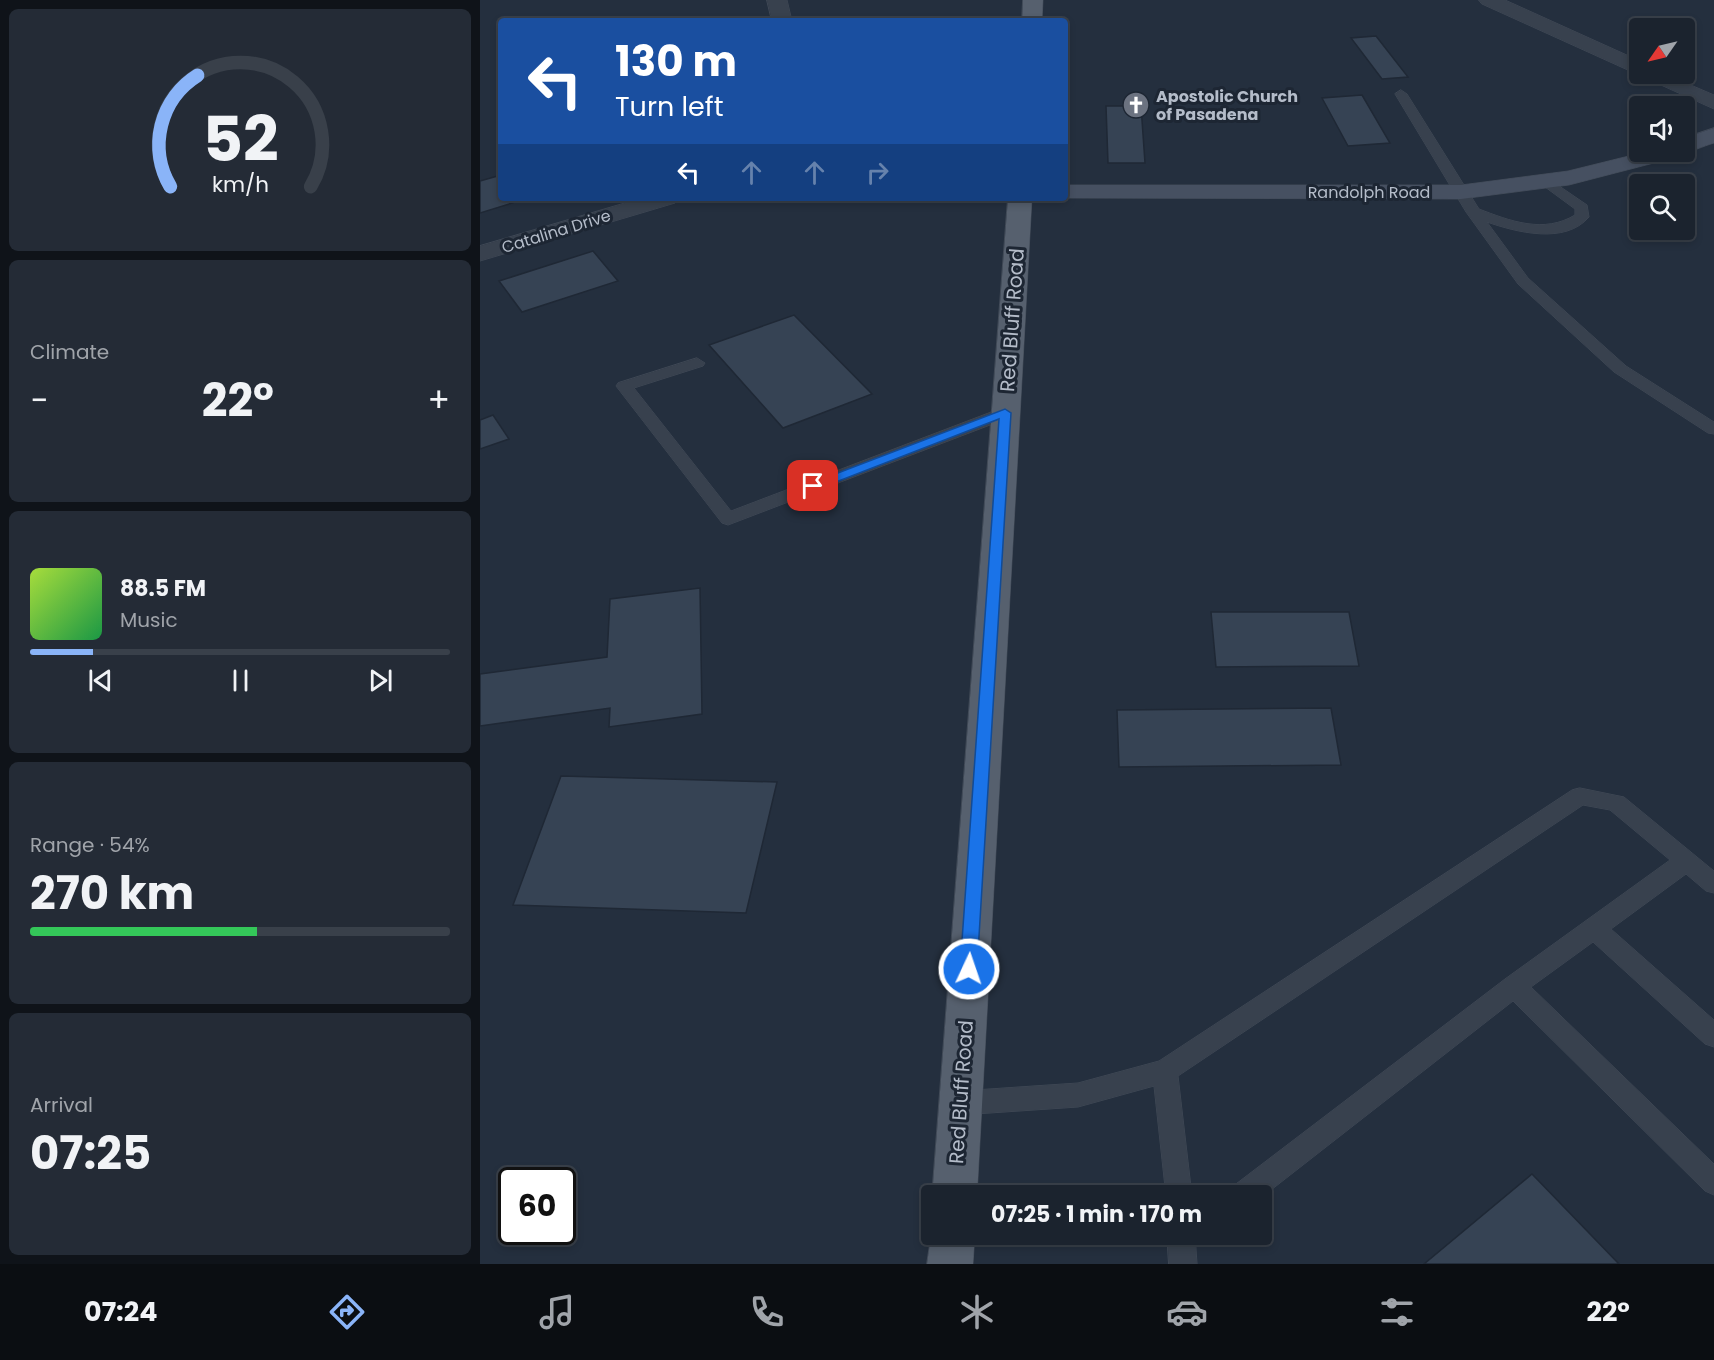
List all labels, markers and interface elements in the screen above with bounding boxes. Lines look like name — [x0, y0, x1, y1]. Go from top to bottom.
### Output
north arrow — [1629, 18, 1695, 84]
map controls — [1629, 18, 1695, 240]
text: 130 m — [615, 32, 737, 91]
icon: left — [516, 42, 594, 120]
place label: Apostolic Church of Pasadena — [1156, 85, 1298, 126]
text: Turn left — [615, 88, 724, 125]
church icon: Apostolic Church of Pasadena — [1121, 90, 1151, 120]
text: 52 — [202, 95, 278, 183]
button: sound — [1629, 96, 1695, 162]
icon: left — [672, 156, 705, 189]
icon: ahead — [735, 156, 768, 189]
icon: ahead — [798, 156, 831, 189]
icon: right — [861, 156, 894, 189]
text: km/h — [211, 169, 269, 200]
button: search — [1629, 174, 1695, 240]
street label: Randolph Road — [1308, 181, 1430, 204]
street label: Catalina Drive — [499, 204, 614, 259]
street label: Red Bluff Road — [993, 247, 1031, 393]
text: Climate — [30, 338, 109, 366]
text: 22° — [202, 369, 274, 432]
text: − — [30, 377, 48, 424]
text: + — [427, 377, 450, 424]
pin — [787, 460, 838, 511]
icon: arrive — [796, 469, 829, 502]
text: 88.5 FM — [120, 573, 206, 604]
text: Music — [120, 606, 178, 634]
icon: previous — [84, 664, 117, 697]
icon: pause — [224, 664, 257, 697]
icon: next — [364, 664, 397, 697]
text: Range · 54% — [30, 831, 150, 859]
text: 270 km — [30, 862, 194, 925]
position arrow — [937, 937, 1001, 1001]
street label: Red Bluff Road — [942, 1019, 980, 1165]
text: Arrival — [30, 1091, 93, 1119]
text: 07:25 — [30, 1122, 151, 1185]
speed limit sign: 60 — [498, 1167, 576, 1245]
text: 07:25 · 1 min · 170 m — [991, 1199, 1202, 1230]
icon: directions — [326, 1291, 368, 1333]
icon: music — [536, 1291, 578, 1333]
icon: phone — [746, 1291, 788, 1333]
icon: climate — [956, 1291, 998, 1333]
icon: car — [1166, 1291, 1208, 1333]
icon: filters — [1376, 1291, 1418, 1333]
text: 07:24 — [84, 1293, 157, 1330]
text: 22° — [1586, 1293, 1630, 1330]

